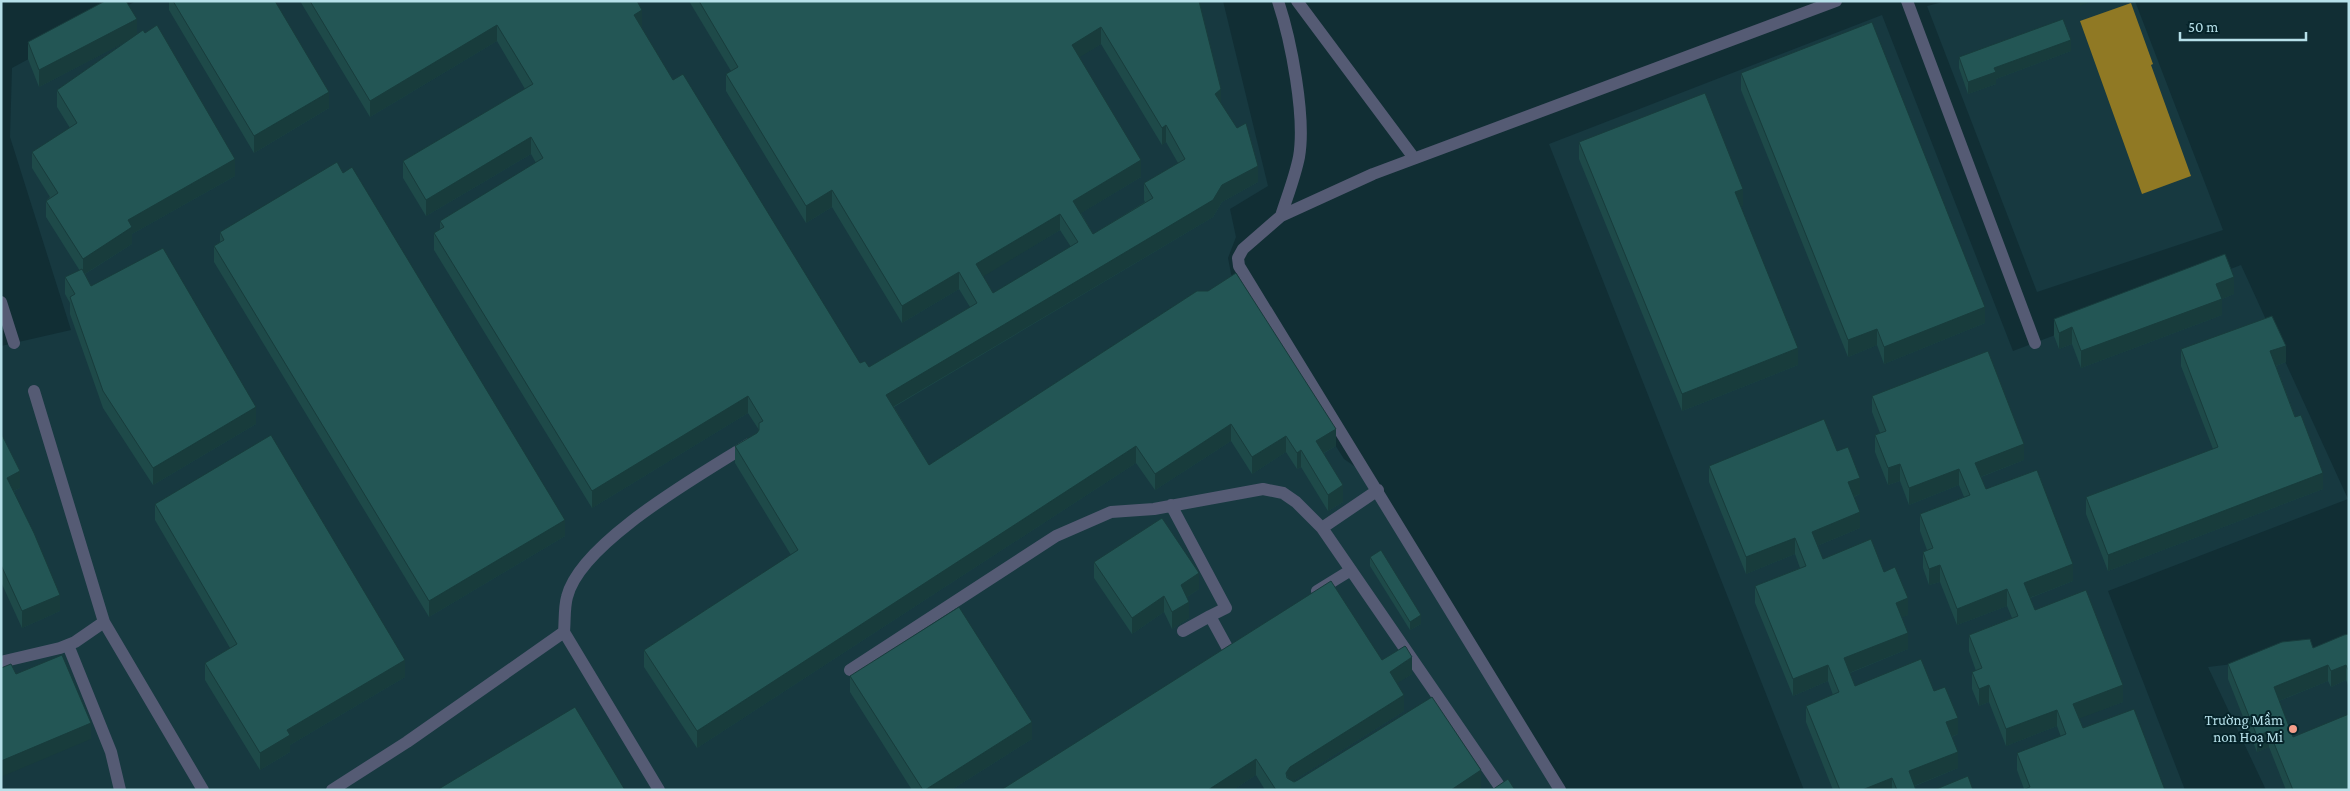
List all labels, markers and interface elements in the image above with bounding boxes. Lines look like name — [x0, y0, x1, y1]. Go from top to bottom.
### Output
scale bar — [2180, 10, 2306, 42]
text: 50 m — [2188, 19, 2218, 35]
place label: Trường Mầm non Hoạ Mi — [2205, 711, 2283, 746]
marker: Trường Mầm non Hoạ Mi — [2287, 723, 2299, 735]

